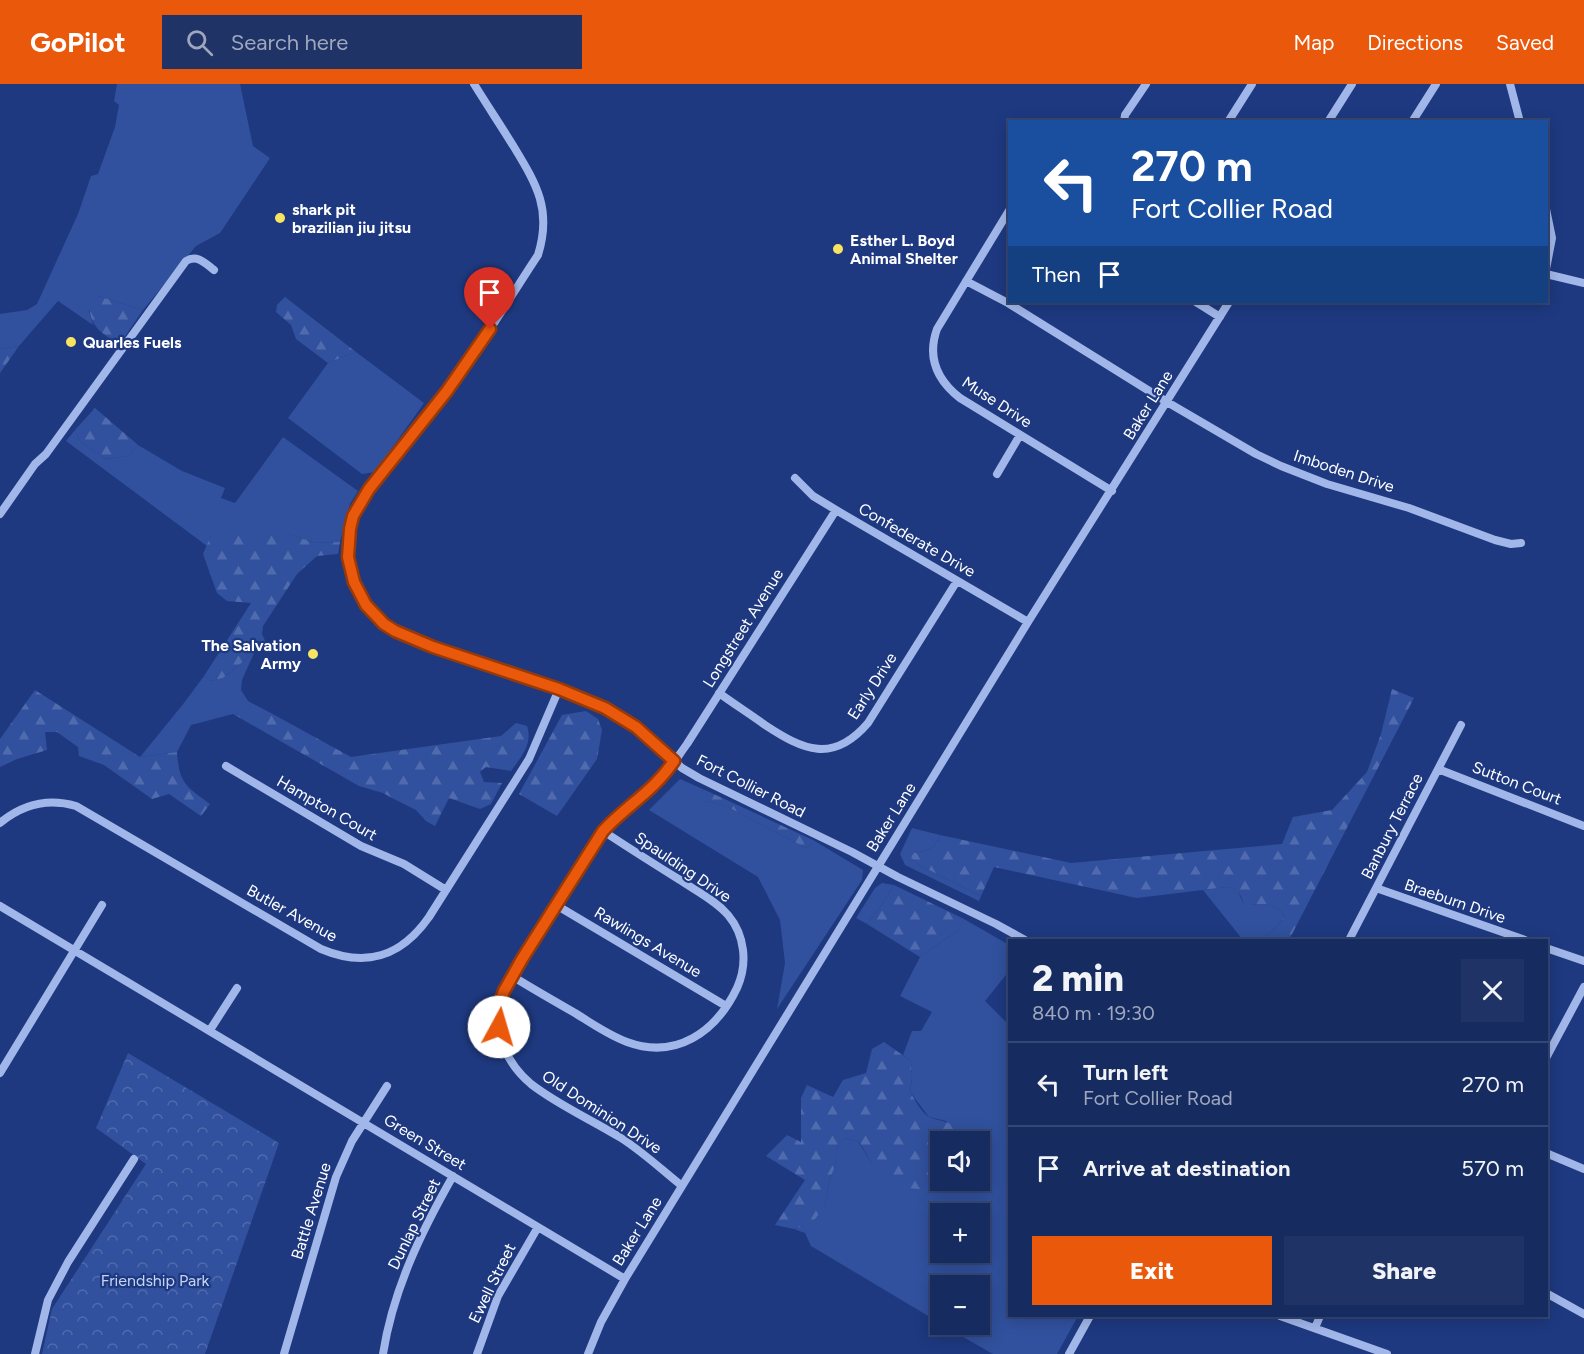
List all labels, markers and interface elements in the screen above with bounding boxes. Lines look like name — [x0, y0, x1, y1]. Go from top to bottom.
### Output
search box — [162, 15, 582, 69]
text: GoPilot — [30, 25, 126, 59]
icon: search — [183, 26, 216, 59]
text: Search here — [231, 29, 348, 56]
text: Map — [1293, 30, 1334, 55]
text: Directions — [1367, 30, 1463, 55]
text: Saved — [1496, 30, 1554, 55]
text: 270 m — [1131, 141, 1253, 192]
icon: left — [1032, 144, 1110, 222]
text: Fort Collier Road — [1131, 192, 1333, 225]
place label: shark pit brazilian jiu jitsu — [292, 200, 411, 237]
marker: shark pit brazilian jiu jitsu — [273, 211, 287, 225]
place label: Esther L. Boyd Animal Shelter — [850, 231, 958, 268]
marker: Esther L. Boyd Animal Shelter — [831, 242, 845, 256]
icon: arrive — [1093, 258, 1126, 291]
text: Then — [1032, 261, 1081, 288]
pin — [464, 267, 515, 329]
icon: arrive — [473, 276, 506, 309]
place label: Quarles Fuels — [83, 333, 182, 352]
marker: Quarles Fuels — [64, 335, 78, 349]
street label: Baker Lane — [1119, 367, 1177, 443]
street label: Muse Drive — [958, 372, 1036, 432]
street label: Imboden Drive — [1291, 446, 1397, 496]
street label: Confederate Drive — [855, 499, 979, 581]
street label: Longstreet Avenue — [699, 565, 787, 691]
place label: The Salvation Army — [202, 636, 302, 673]
marker: The Salvation Army — [306, 647, 320, 661]
street label: Early Drive — [843, 649, 901, 723]
street label: Fort Collier Road — [693, 750, 809, 822]
street label: Sutton Court — [1470, 757, 1564, 809]
street label: Banbury Terrace — [1357, 770, 1427, 882]
street label: Hampton Court — [273, 772, 381, 844]
street label: Baker Lane — [862, 779, 920, 855]
street label: Spaulding Drive — [631, 828, 735, 906]
street label: Braeburn Drive — [1402, 875, 1508, 927]
street label: Butler Avenue — [243, 880, 341, 946]
street label: Rawlings Avenue — [591, 903, 705, 982]
text: 2 min — [1032, 957, 1124, 1000]
button: close — [1461, 959, 1524, 1022]
position arrow — [467, 995, 531, 1059]
text: 840 m · 19:30 — [1032, 1001, 1155, 1025]
text: Turn left — [1083, 1059, 1169, 1086]
street label: Old Dominion Drive — [539, 1066, 666, 1158]
icon: left — [1032, 1068, 1065, 1101]
text: 270 m — [1462, 1071, 1524, 1098]
text: Fort Collier Road — [1083, 1086, 1233, 1110]
street label: Green Street — [380, 1110, 470, 1174]
map controls — [930, 1131, 990, 1335]
button: sound — [930, 1131, 990, 1191]
icon: arrive — [1032, 1152, 1065, 1185]
text: Arrive at destination — [1083, 1155, 1291, 1182]
text: 570 m — [1461, 1155, 1524, 1182]
street label: Battle Avenue — [287, 1160, 335, 1262]
street label: Dunlap Street — [384, 1175, 444, 1273]
street label: Baker Lane — [608, 1193, 666, 1269]
button: + — [930, 1203, 990, 1263]
button: Exit — [1032, 1236, 1272, 1305]
button: Share — [1284, 1236, 1524, 1305]
street label: Ewell Street — [465, 1240, 519, 1326]
park label: Friendship Park — [101, 1271, 210, 1290]
button: − — [930, 1275, 990, 1335]

